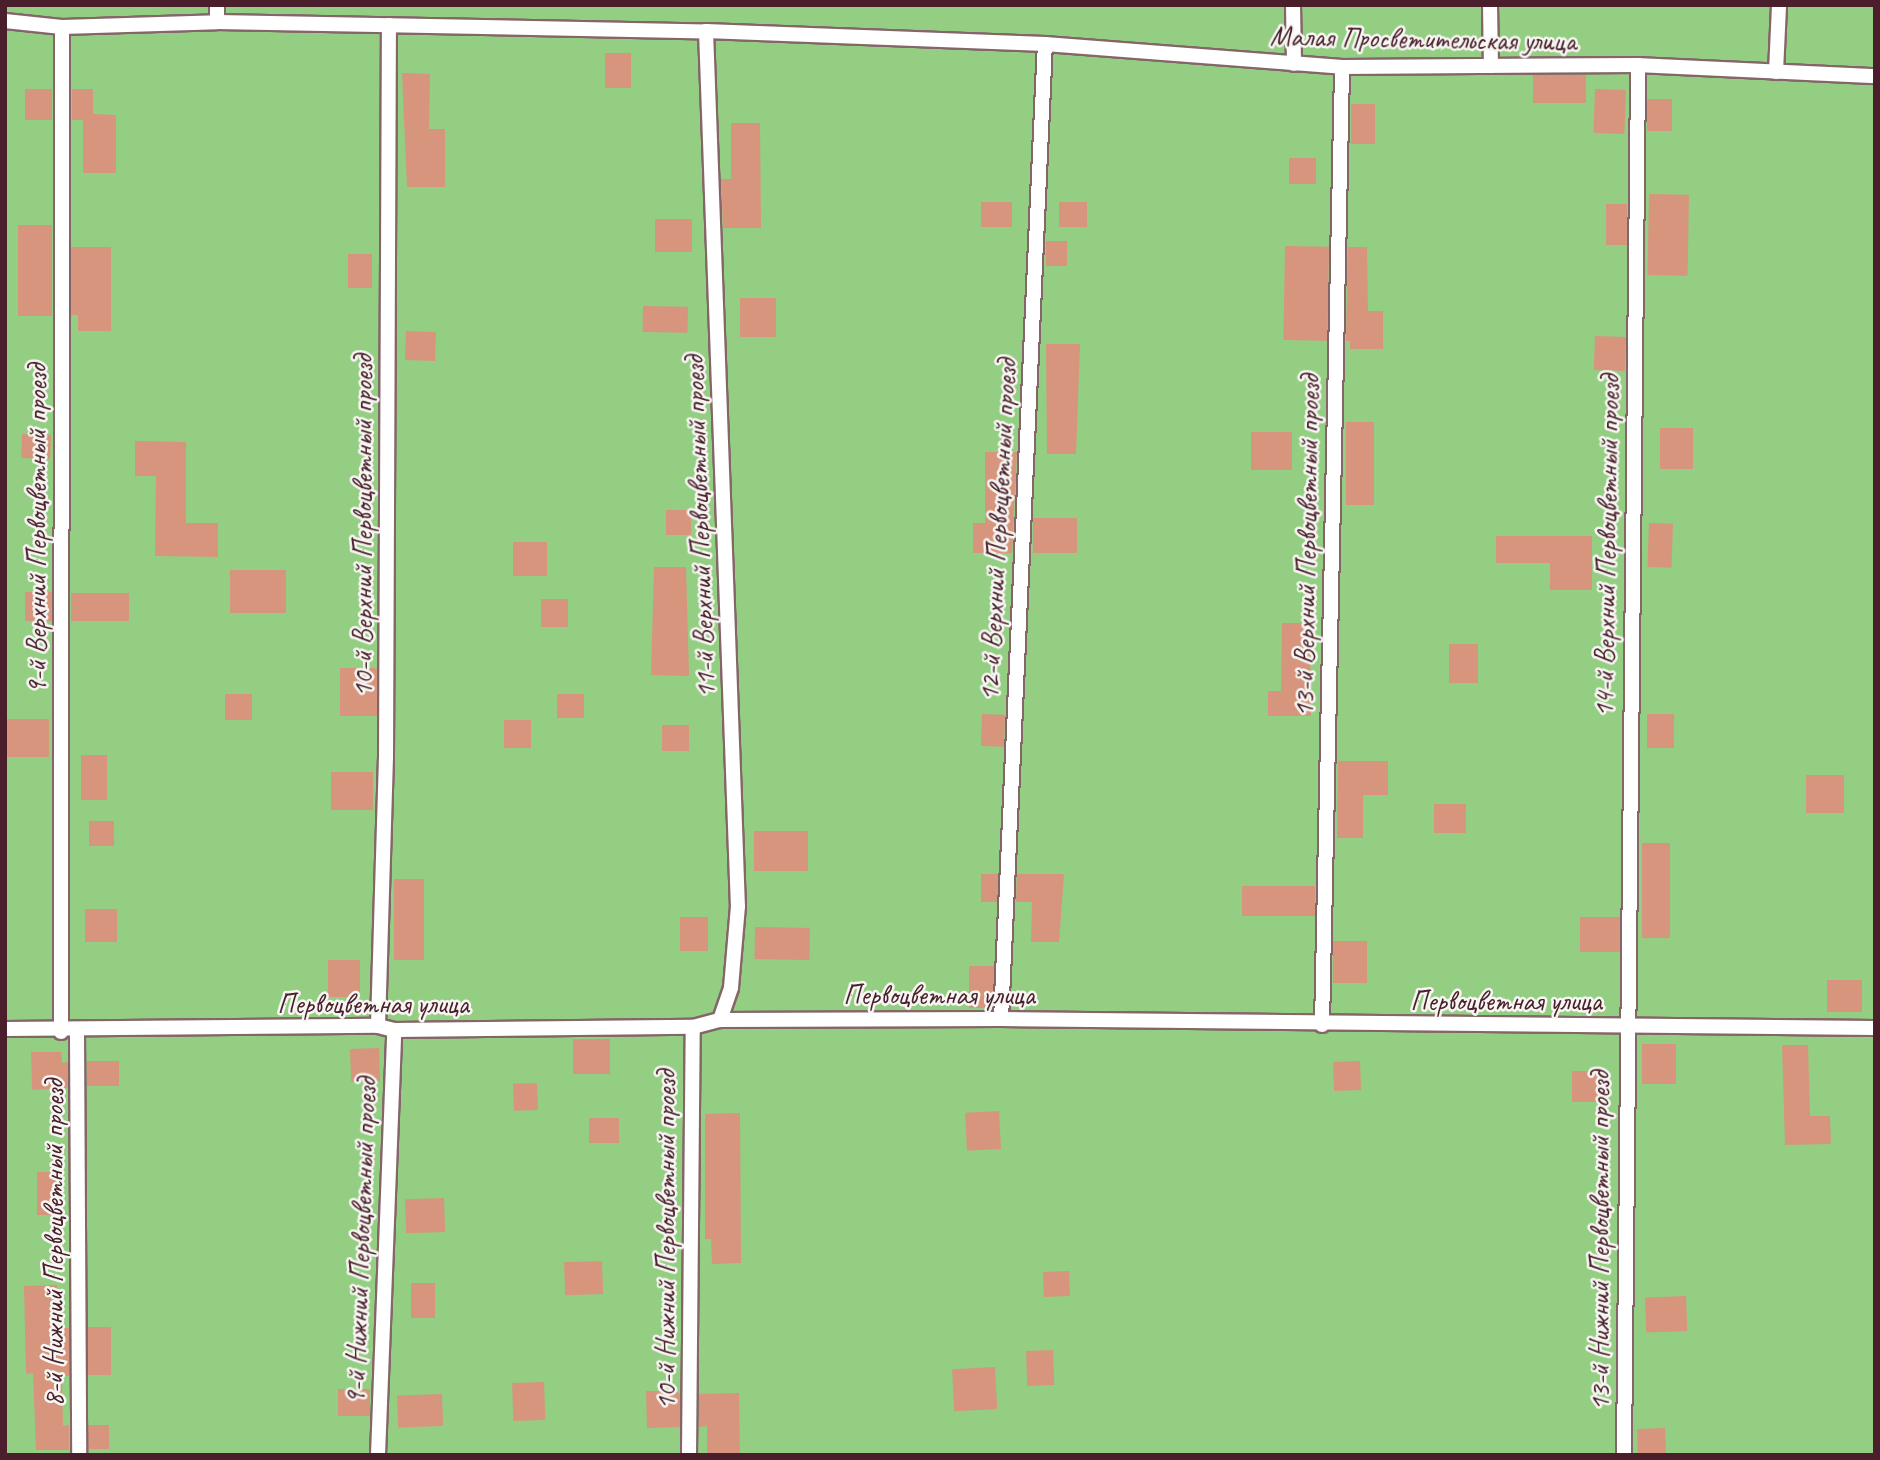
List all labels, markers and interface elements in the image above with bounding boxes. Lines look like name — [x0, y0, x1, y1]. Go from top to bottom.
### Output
street label: Малая Просветительская улица — [1270, 20, 1576, 58]
street label: 10-й Верхний Первоцветный проезд — [346, 355, 380, 697]
street label: 11-й Верхний Первоцветный проезд — [677, 355, 723, 699]
street label: 12-й Верхний Первоцветный проезд — [972, 358, 1024, 702]
street label: 9-й Верхний Первоцветный проезд — [20, 364, 54, 694]
street label: 13-й Верхний Первоцветный проезд — [1287, 375, 1327, 717]
street label: 14-й Верхний Первоцветный проезд — [1587, 375, 1627, 717]
street label: Первоцветная улица — [842, 978, 1036, 1012]
street label: Первоцветная улица — [1409, 984, 1603, 1018]
street label: Первоцветная улица — [276, 987, 470, 1021]
street label: 10-й Нижний Первоцветный проезд — [649, 1070, 683, 1410]
street label: 13-й Нижний Первоцветный проезд — [1583, 1071, 1617, 1411]
street label: 9-й Нижний Первоцветный проезд — [339, 1077, 383, 1405]
street label: 8-й Нижний Первоцветный проезд — [37, 1080, 71, 1406]

